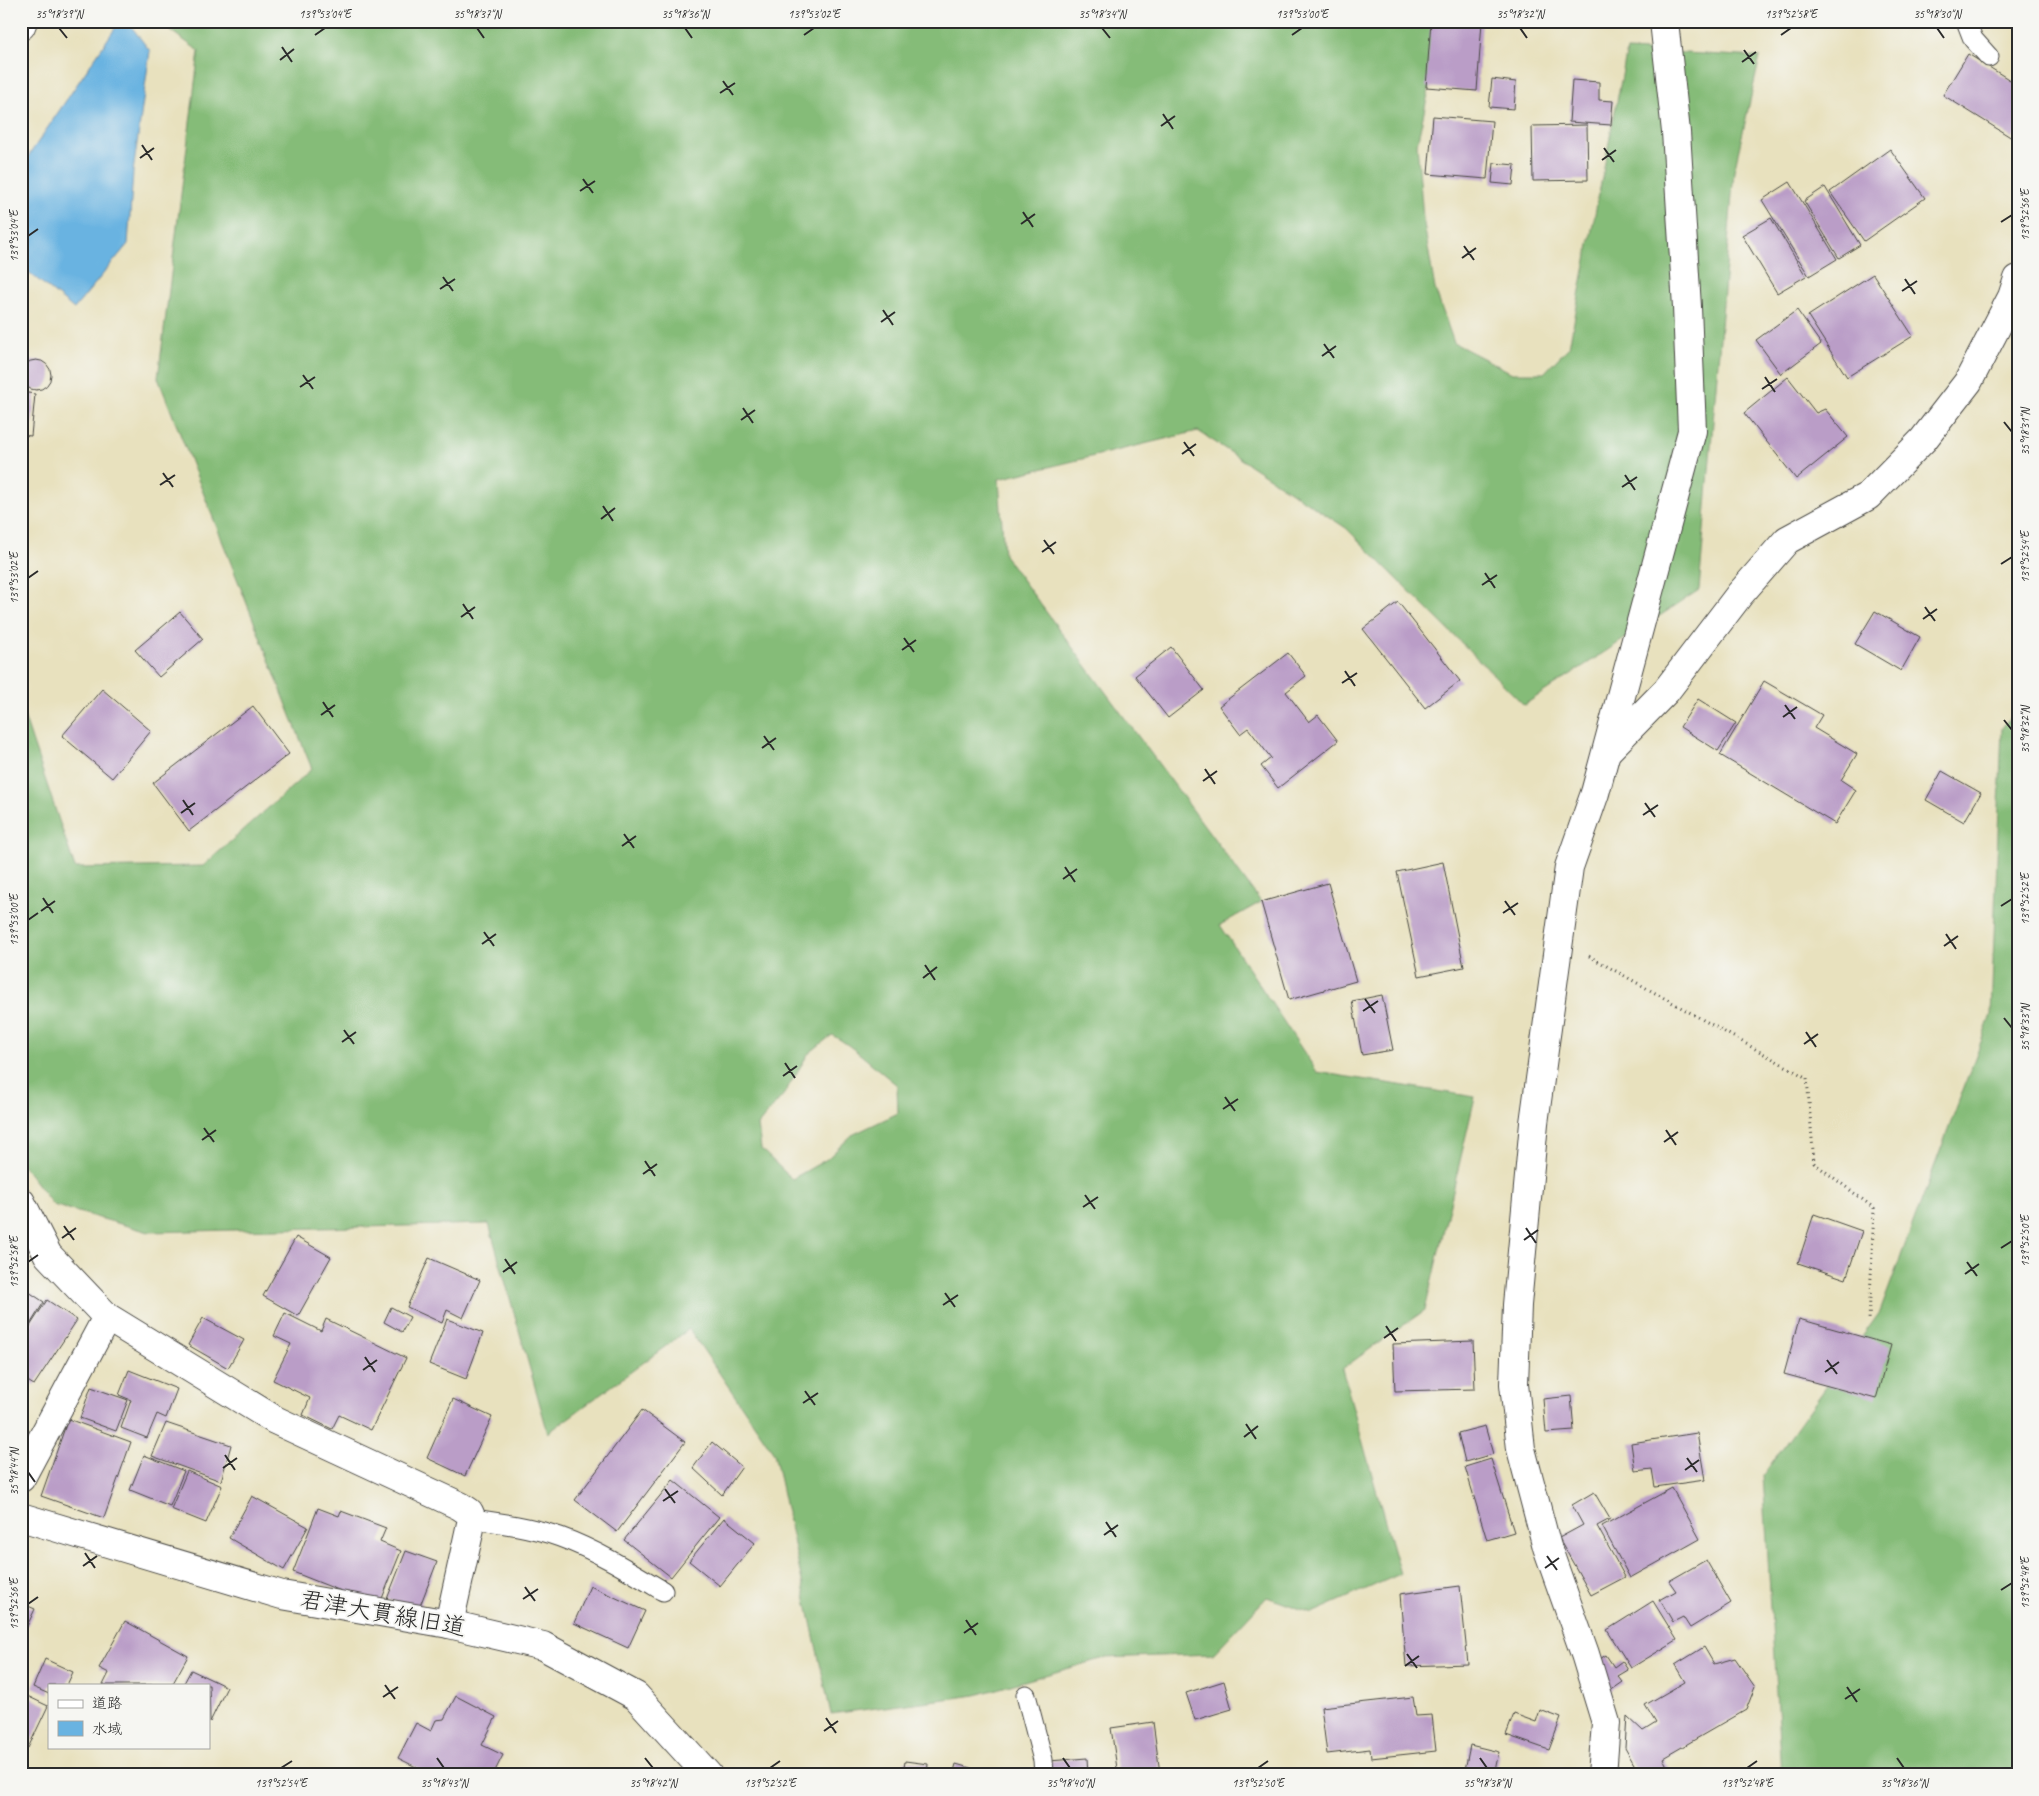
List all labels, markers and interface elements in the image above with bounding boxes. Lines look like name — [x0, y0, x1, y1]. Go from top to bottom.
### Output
text: 35°18'39"N — [35, 6, 84, 22]
text: 139°53'04"E — [299, 6, 353, 22]
text: 35°18'37"N — [453, 6, 502, 22]
text: 35°18'36"N — [661, 6, 710, 22]
text: 139°53'02"E — [788, 6, 842, 22]
text: 35°18'34"N — [1078, 6, 1127, 22]
text: 139°53'00"E — [1276, 6, 1330, 22]
text: 35°18'32"N — [1496, 6, 1545, 22]
text: 139°52'58"E — [1765, 6, 1819, 22]
text: 35°18'30"N — [1913, 6, 1962, 22]
text: 139°52'56"E — [2017, 187, 2033, 241]
text: 139°53'04"E — [6, 208, 22, 262]
text: 35°18'31"N — [2017, 407, 2033, 456]
text: 139°52'54"E — [2017, 529, 2033, 583]
text: 139°53'02"E — [6, 550, 22, 604]
text: 35°18'32"N — [2017, 705, 2033, 754]
text: 139°52'52"E — [2017, 871, 2033, 925]
text: 139°53'00"E — [6, 892, 22, 946]
text: 35°18'33"N — [2017, 1003, 2033, 1052]
text: 139°52'50"E — [2017, 1213, 2033, 1267]
text: 139°52'58"E — [6, 1234, 22, 1288]
text: 35°18'44"N — [6, 1447, 22, 1496]
text: 139°52'48"E — [2017, 1555, 2033, 1609]
text: 139°52'56"E — [6, 1576, 22, 1630]
street label: 君津大貫線旧道 — [298, 1584, 468, 1642]
legend — [48, 1684, 210, 1748]
text: 道路 — [92, 1694, 122, 1713]
text: 水域 — [92, 1720, 122, 1739]
text: 139°52'54"E — [255, 1775, 309, 1791]
text: 35°18'43"N — [420, 1775, 469, 1791]
text: 35°18'42"N — [629, 1775, 678, 1791]
text: 139°52'52"E — [744, 1775, 798, 1791]
text: 35°18'40"N — [1046, 1775, 1095, 1791]
text: 139°52'50"E — [1232, 1775, 1286, 1791]
text: 35°18'38"N — [1463, 1775, 1512, 1791]
text: 139°52'48"E — [1721, 1775, 1775, 1791]
text: 35°18'36"N — [1880, 1775, 1929, 1791]

